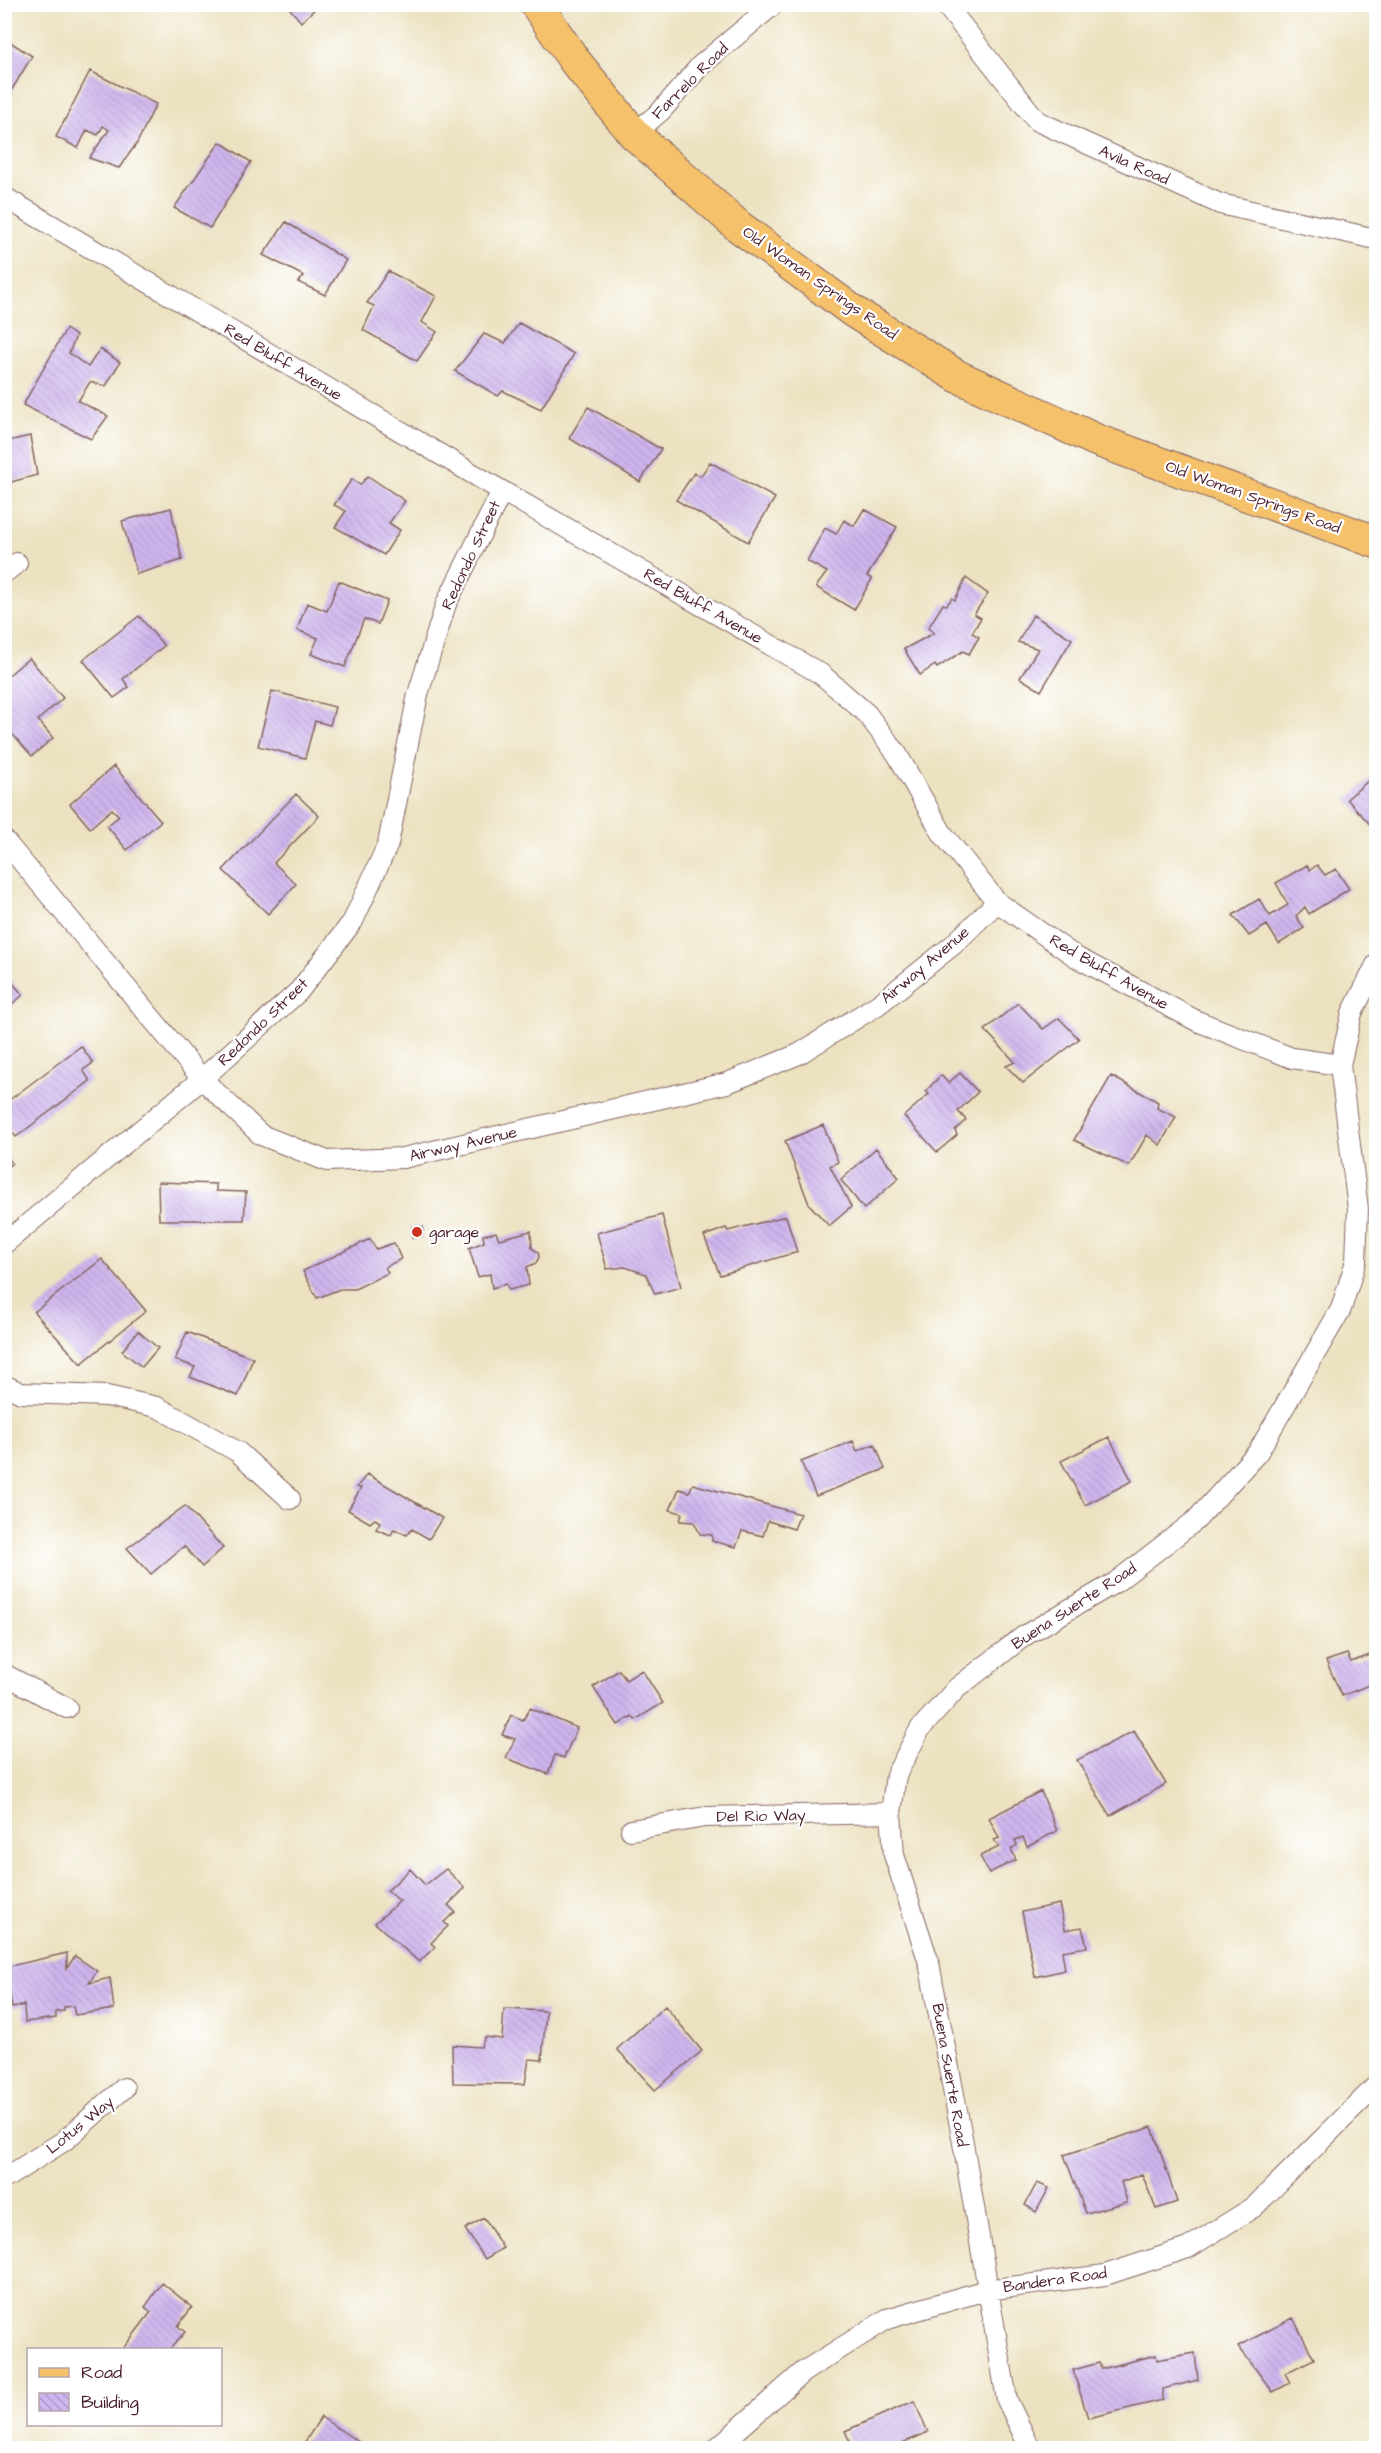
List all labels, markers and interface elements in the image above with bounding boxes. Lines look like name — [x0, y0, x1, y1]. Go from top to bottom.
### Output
street label: Farrelo Road — [647, 38, 733, 124]
street label: Avila Road — [1095, 140, 1173, 190]
street label: Old Woman Springs Road — [737, 221, 902, 346]
street label: Red Bluff Avenue — [220, 318, 346, 406]
street label: Old Woman Springs Road — [1162, 455, 1344, 540]
street label: Redondo Street — [436, 496, 506, 613]
street label: Red Bluff Avenue — [639, 563, 767, 649]
street label: Airway Avenue — [876, 921, 975, 1009]
street label: Red Bluff Avenue — [1045, 929, 1173, 1015]
street label: Redondo Street — [213, 973, 314, 1071]
street label: Airway Avenue — [407, 1121, 520, 1168]
place label: garage — [429, 1221, 480, 1244]
marker: garage — [410, 1225, 424, 1239]
street label: Buena Suerte Road — [1007, 1557, 1141, 1655]
street label: Del Rio Way — [716, 1804, 806, 1829]
street label: Buena Suerte Road — [927, 2002, 973, 2148]
street label: Lotus Way — [42, 2091, 119, 2160]
street label: Bandera Road — [1002, 2262, 1108, 2298]
legend — [27, 2348, 222, 2426]
text: Road — [81, 2360, 122, 2385]
text: Building — [81, 2390, 139, 2416]

